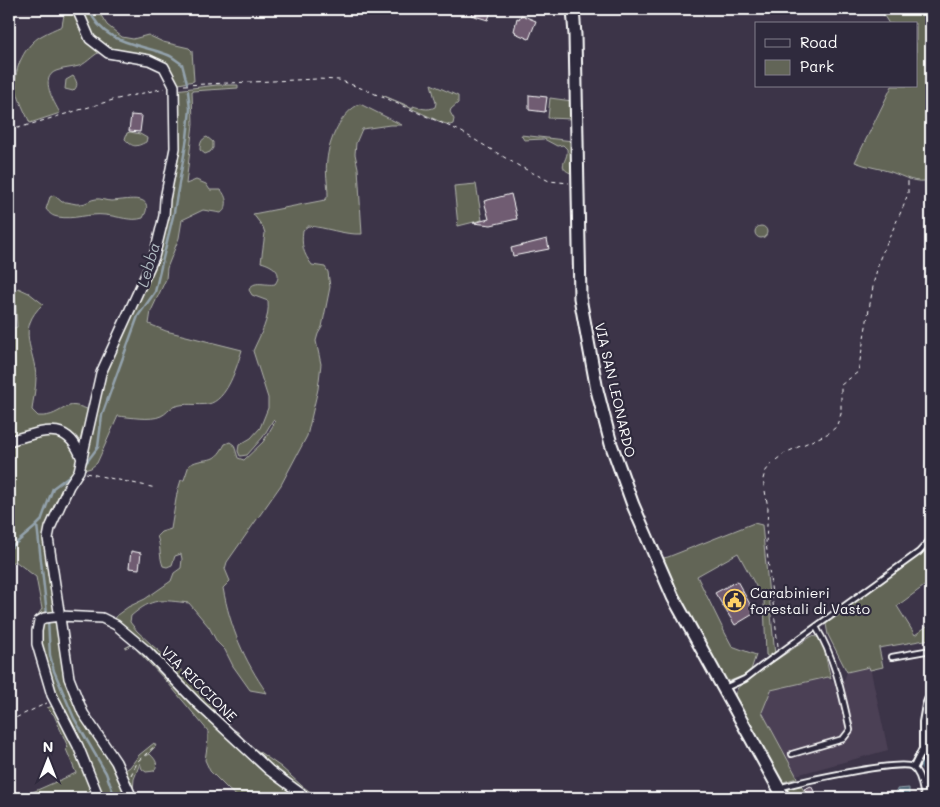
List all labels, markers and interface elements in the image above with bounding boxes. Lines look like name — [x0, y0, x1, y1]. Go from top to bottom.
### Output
legend — [755, 22, 918, 88]
text: Road — [800, 32, 837, 52]
text: Park — [800, 56, 834, 76]
water label: Lebba — [132, 240, 164, 289]
street label: VIA SAN LEONARDO — [591, 321, 640, 459]
place label: Carabinieri forestali di Vasto — [750, 583, 870, 618]
public building icon: Carabinieri forestali di Vasto — [722, 589, 746, 613]
street label: VIA RICCIONE — [157, 642, 241, 726]
north arrow — [22, 734, 72, 784]
text: N — [43, 737, 53, 756]

